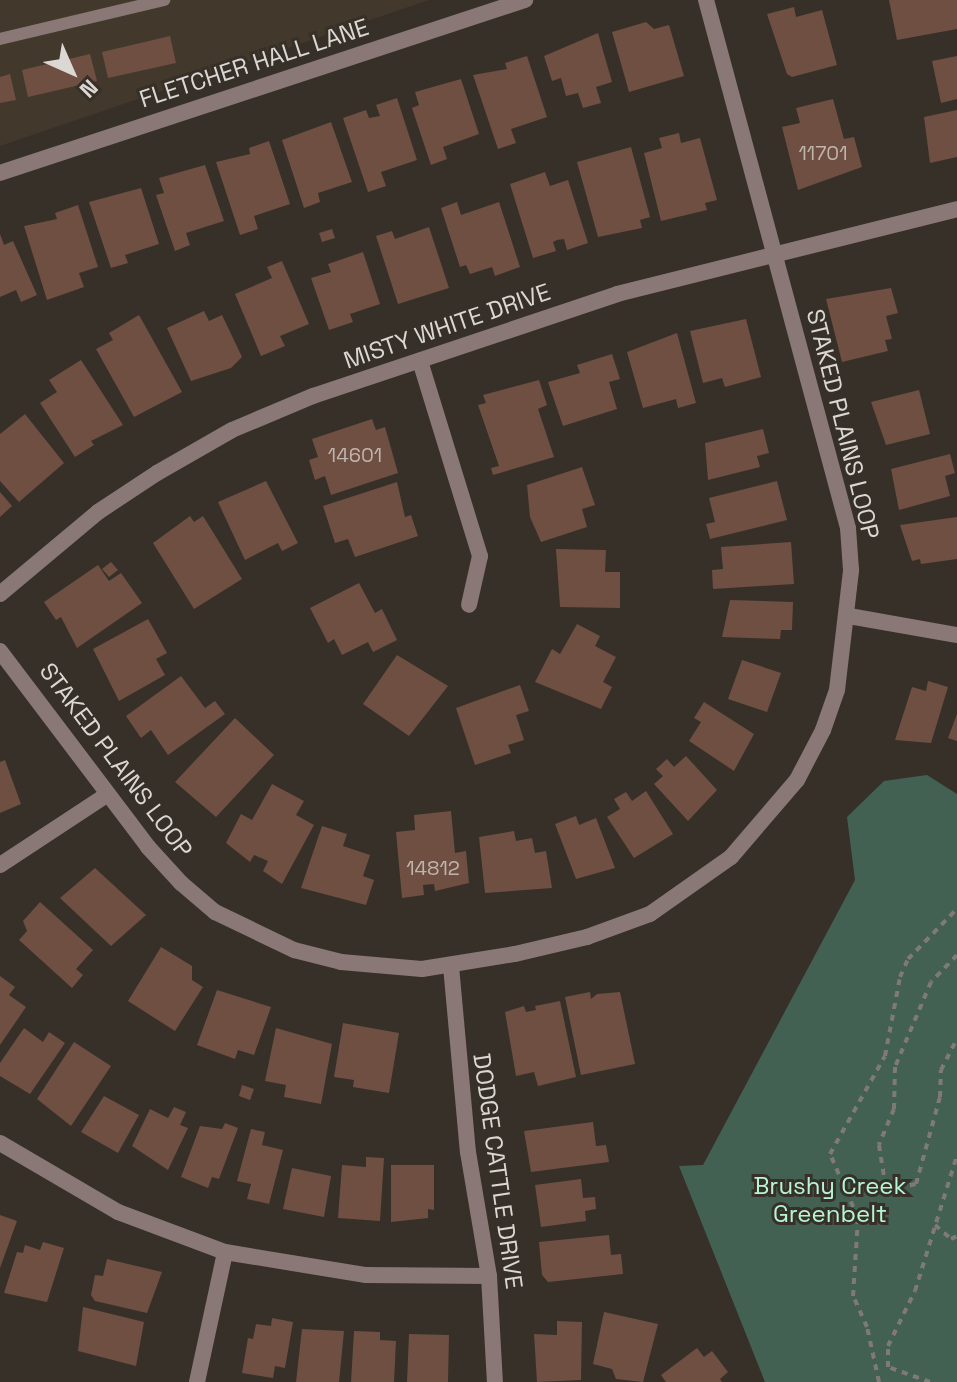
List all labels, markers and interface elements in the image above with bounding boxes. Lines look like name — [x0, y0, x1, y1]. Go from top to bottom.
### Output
street label: FLETCHER HALL LANE — [136, 12, 372, 114]
north arrow — [32, 32, 112, 112]
text: N — [74, 74, 104, 104]
house number: 11701 — [798, 141, 848, 165]
street label: MISTY WHITE DRIVE — [340, 277, 554, 375]
street label: STAKED PLAINS LOOP — [800, 306, 886, 542]
house number: 14601 — [328, 443, 382, 467]
street label: STAKED PLAINS LOOP — [33, 657, 199, 863]
house number: 14812 — [406, 856, 460, 880]
street label: DODGE CATTLE DRIVE — [467, 1051, 529, 1291]
park label: Brushy Creek Greenbelt — [754, 1172, 906, 1228]

